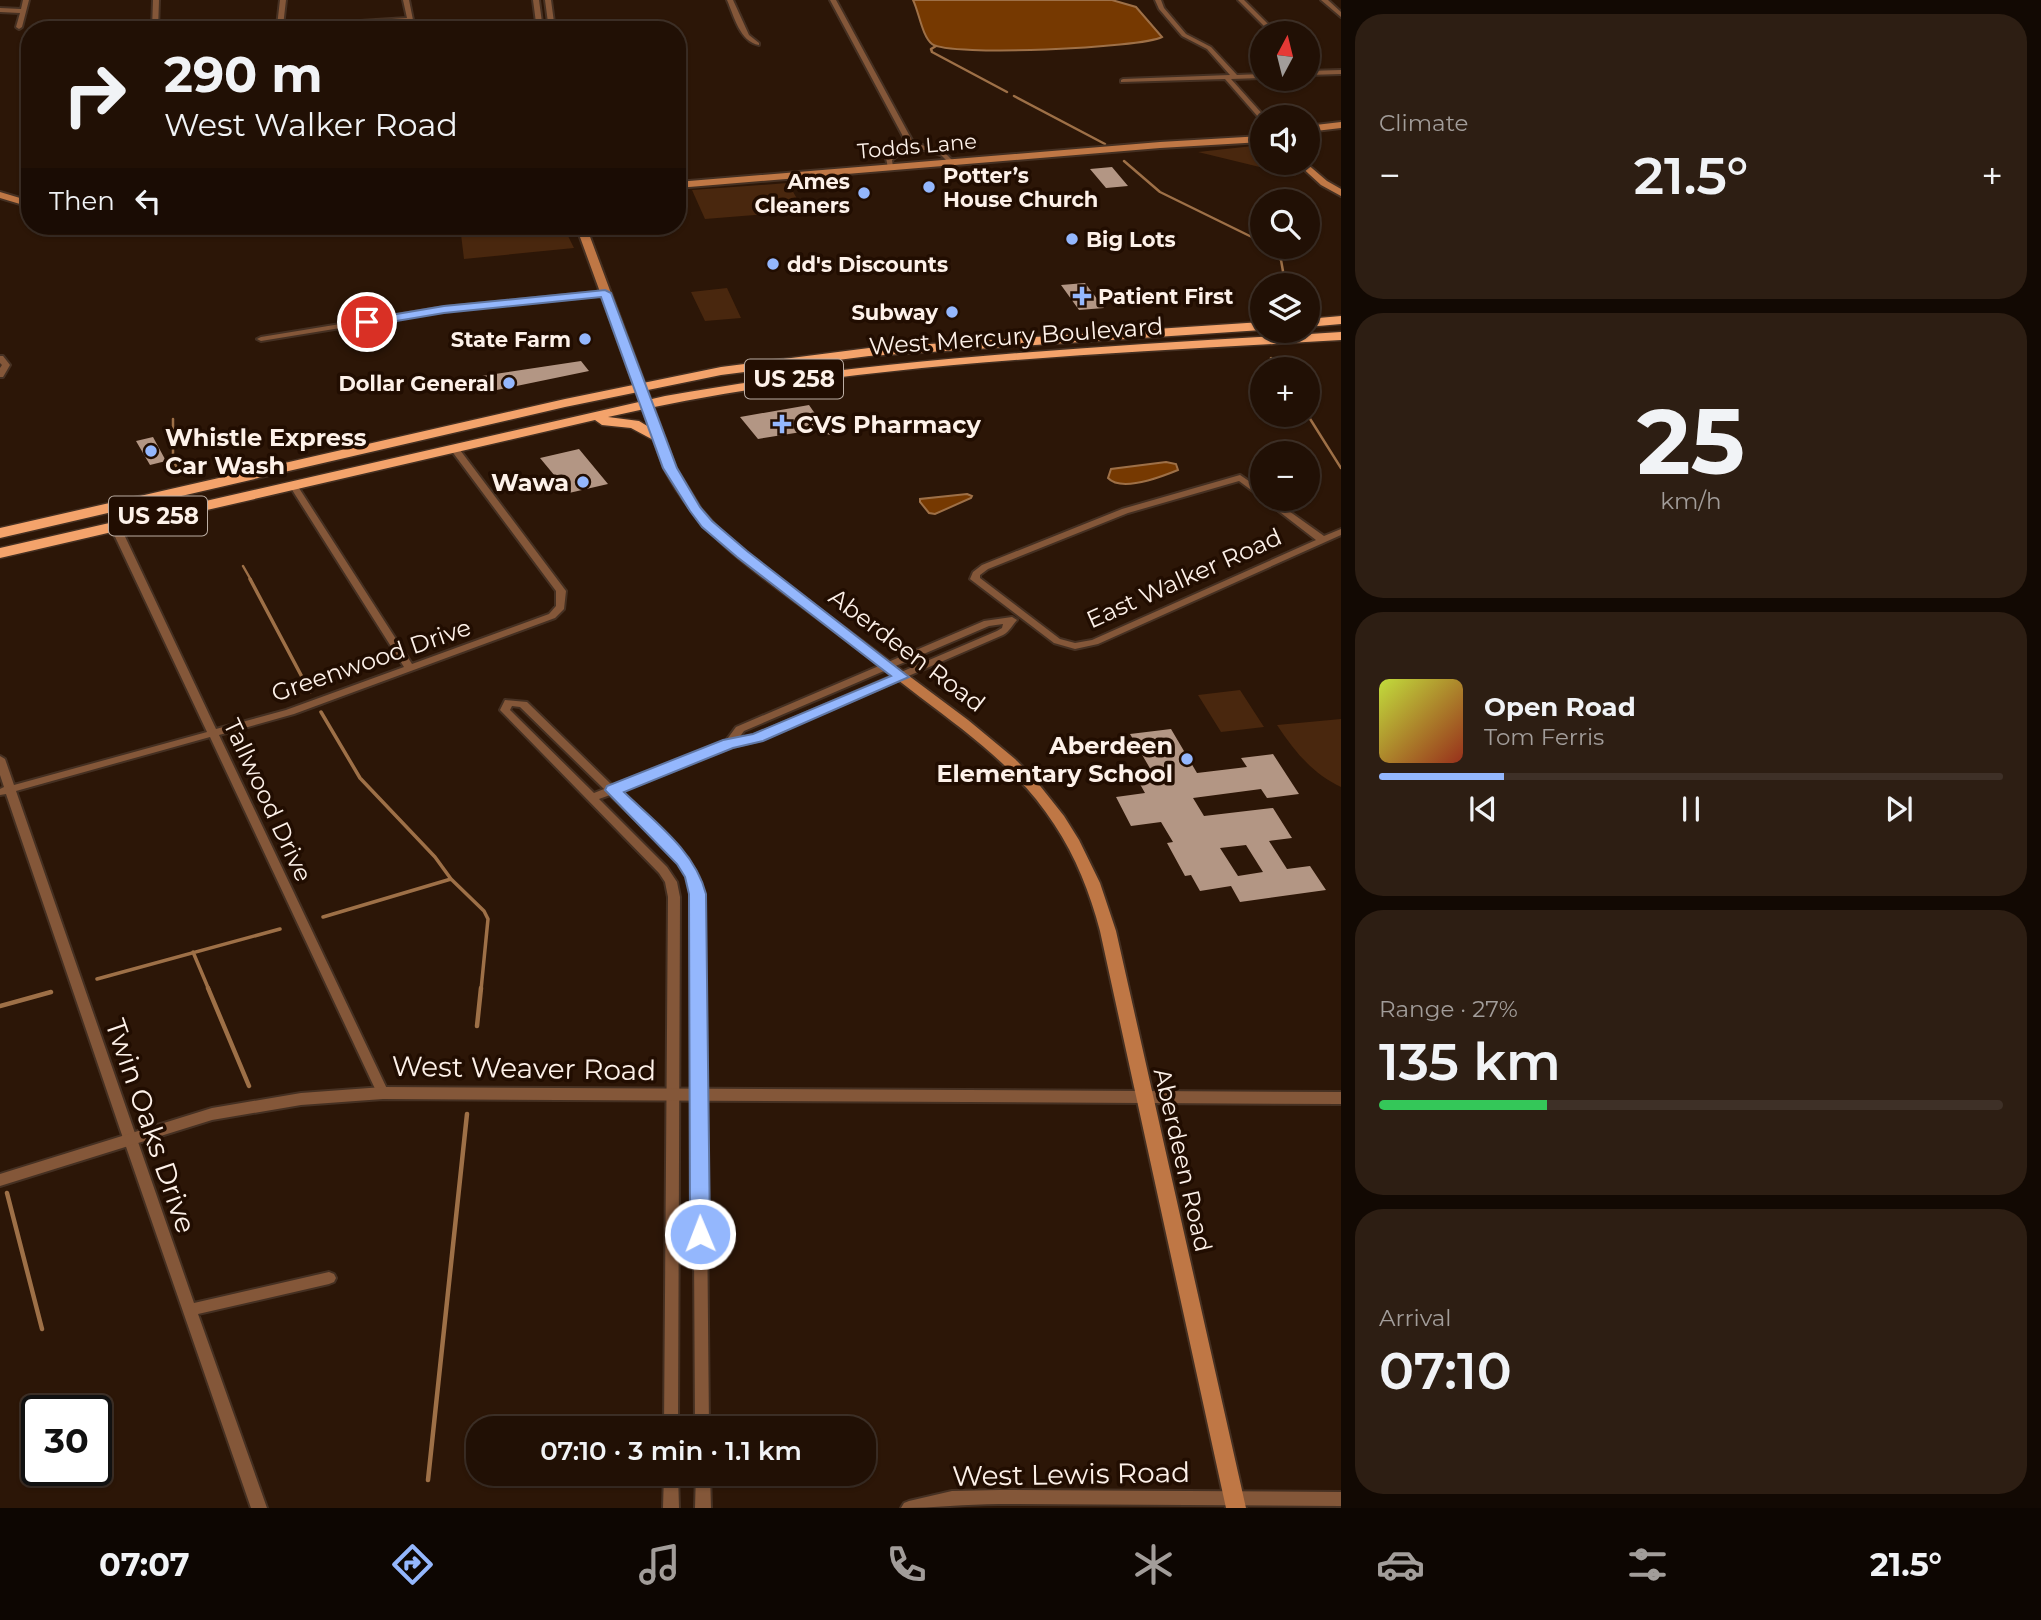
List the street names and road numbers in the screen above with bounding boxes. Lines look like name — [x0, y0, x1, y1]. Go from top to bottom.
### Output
street label: Todds Lane — [856, 128, 978, 164]
street label: West Mercury Boulevard — [868, 311, 1164, 361]
road number: US 258 — [745, 360, 843, 398]
road number: US 258 — [109, 496, 207, 536]
street label: East Walker Road — [1082, 522, 1286, 634]
street label: Aberdeen Road — [823, 582, 991, 718]
street label: Greenwood Drive — [267, 612, 475, 708]
street label: Tallwood Drive — [218, 714, 318, 886]
street label: Twin Oaks Drive — [98, 1014, 204, 1238]
street label: West Weaver Road — [391, 1049, 657, 1087]
street label: Aberdeen Road — [1148, 1065, 1218, 1255]
street label: West Lewis Road — [952, 1455, 1190, 1493]

